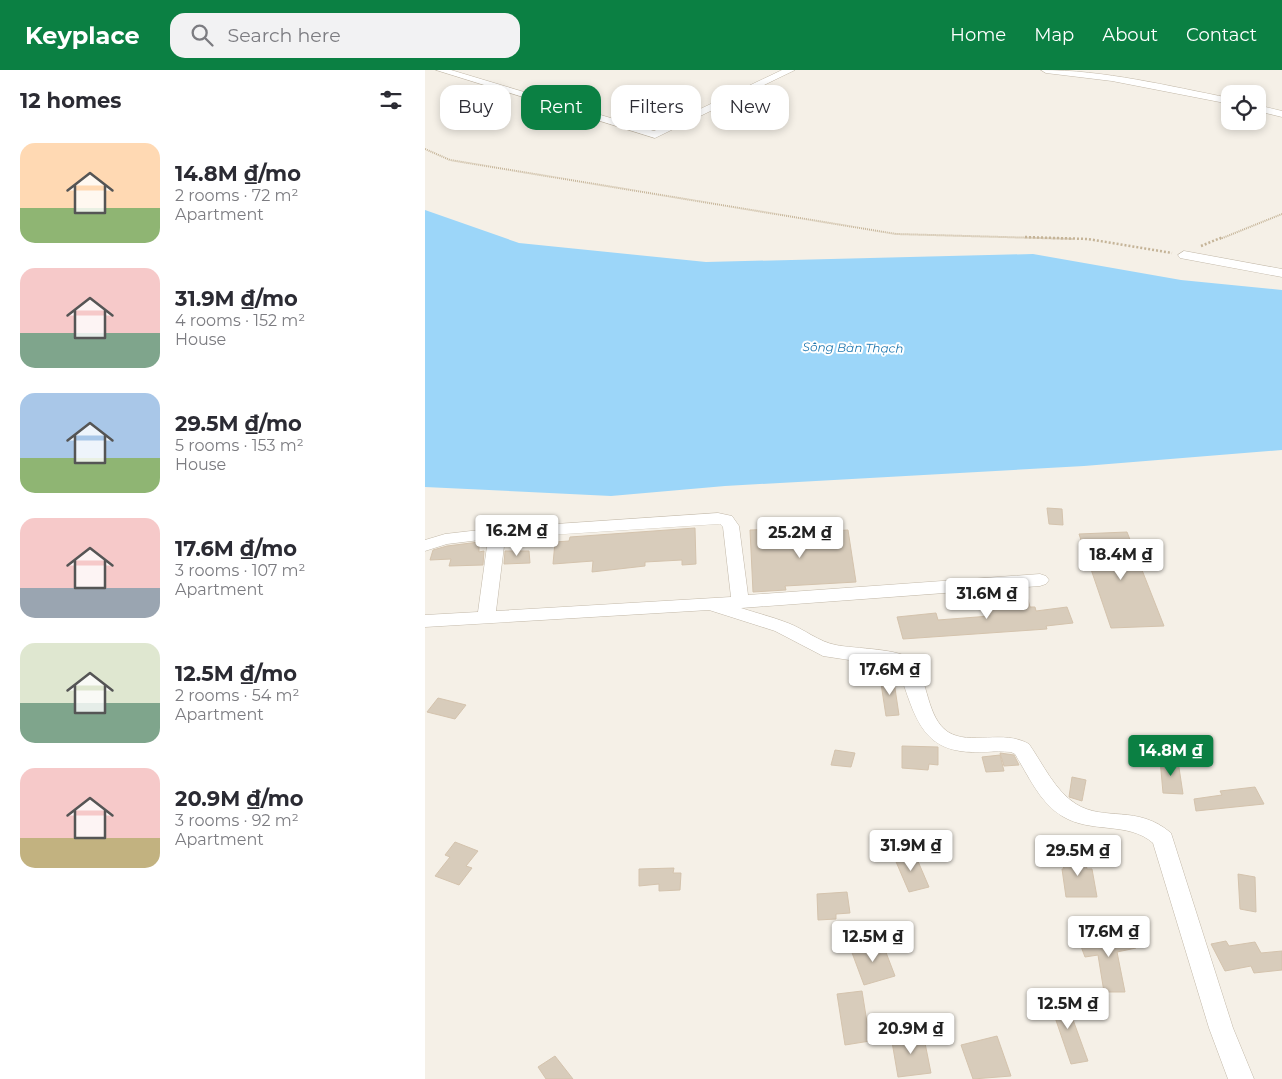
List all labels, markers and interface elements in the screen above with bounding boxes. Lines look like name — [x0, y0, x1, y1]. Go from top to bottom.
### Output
search box — [170, 13, 520, 58]
text: Keyplace — [25, 21, 140, 50]
icon: search — [188, 21, 216, 49]
text: Search here — [228, 24, 341, 47]
text: Home — [950, 24, 1006, 46]
text: Map — [1034, 24, 1074, 46]
text: About — [1102, 24, 1158, 46]
text: Contact — [1186, 24, 1257, 46]
chip: Buy — [440, 85, 511, 130]
chip: Rent — [521, 85, 601, 130]
chip: Filters — [611, 85, 701, 130]
chip: New — [711, 85, 789, 130]
map controls — [1221, 85, 1266, 130]
button: locate — [1221, 85, 1266, 130]
icon: filters — [377, 86, 405, 114]
text: 12 homes — [20, 88, 121, 113]
text: 14.8M ₫/mo — [175, 161, 301, 186]
icon: home — [60, 163, 120, 223]
text: 2 rooms · 72 m² — [175, 186, 298, 205]
text: Apartment — [175, 205, 264, 224]
text: 31.9M ₫/mo — [175, 286, 298, 311]
icon: home — [60, 288, 120, 348]
text: 4 rooms · 152 m² — [175, 311, 305, 330]
text: House — [175, 330, 226, 349]
water label: Sông Bàn Thạch — [803, 339, 903, 356]
text: 29.5M ₫/mo — [175, 411, 302, 436]
icon: home — [60, 413, 120, 473]
text: 5 rooms · 153 m² — [175, 436, 304, 455]
text: House — [175, 455, 226, 474]
pin: 16.2M ₫ — [471, 514, 563, 557]
pin: 25.2M ₫ — [754, 516, 846, 559]
text: 16.2M ₫ — [486, 521, 548, 540]
text: 25.2M ₫ — [768, 523, 832, 542]
text: 17.6M ₫/mo — [175, 536, 297, 561]
icon: home — [60, 538, 120, 598]
pin: 18.4M ₫ — [1075, 538, 1167, 581]
text: 18.4M ₫ — [1089, 545, 1153, 564]
text: 3 rooms · 107 m² — [175, 561, 305, 580]
pin: 31.6M ₫ — [941, 578, 1033, 620]
text: Apartment — [175, 580, 264, 599]
text: 31.6M ₫ — [957, 584, 1017, 603]
pin: 17.6M ₫ — [844, 654, 936, 696]
text: 17.6M ₫ — [860, 660, 920, 679]
text: 12.5M ₫/mo — [175, 661, 297, 686]
icon: home — [60, 663, 120, 723]
text: 2 rooms · 54 m² — [175, 686, 299, 705]
text: Apartment — [175, 705, 264, 724]
pin: 14.8M ₫ — [1125, 734, 1217, 777]
text: 14.8M ₫ — [1139, 741, 1203, 760]
text: 20.9M ₫/mo — [175, 786, 304, 811]
icon: home — [60, 788, 120, 848]
text: 3 rooms · 92 m² — [175, 811, 299, 830]
text: Apartment — [175, 830, 264, 849]
pin: 31.9M ₫ — [865, 830, 957, 872]
pin: 29.5M ₫ — [1032, 834, 1124, 877]
text: 31.9M ₫ — [880, 836, 942, 855]
text: 29.5M ₫ — [1046, 841, 1110, 860]
pin: 17.6M ₫ — [1063, 916, 1155, 958]
pin: 12.5M ₫ — [827, 920, 919, 963]
text: 17.6M ₫ — [1079, 922, 1139, 941]
text: 12.5M ₫ — [843, 927, 903, 946]
pin: 12.5M ₫ — [1022, 988, 1114, 1030]
text: 12.5M ₫ — [1038, 994, 1098, 1013]
pin: 20.9M ₫ — [865, 1012, 957, 1055]
text: 20.9M ₫ — [878, 1019, 944, 1038]

